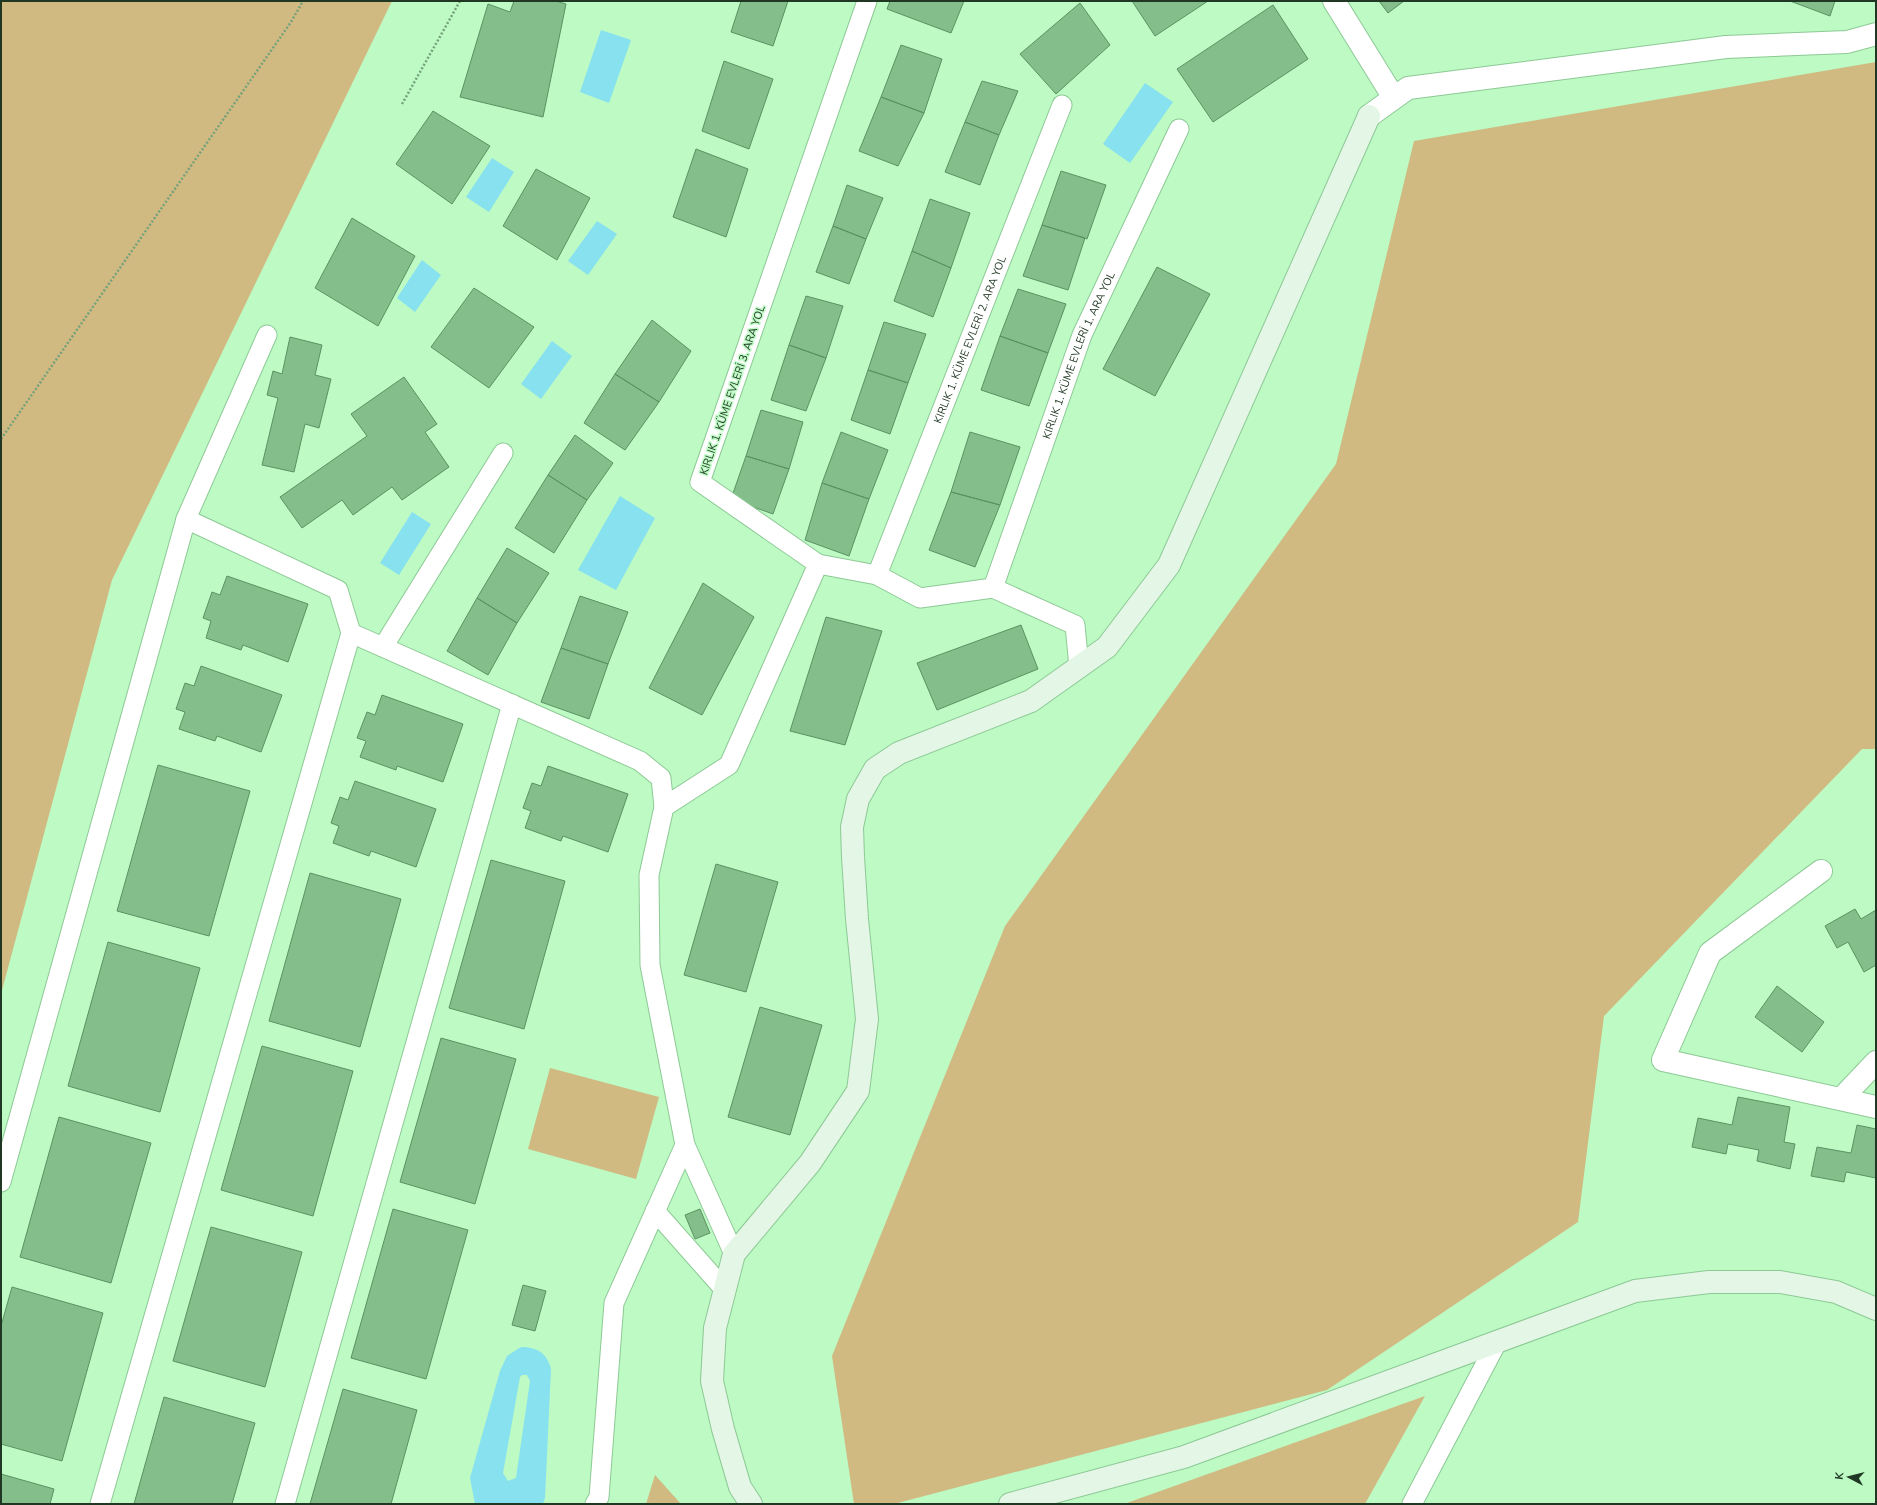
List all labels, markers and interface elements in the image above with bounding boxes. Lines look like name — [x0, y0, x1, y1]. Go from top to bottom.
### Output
street label: KIRLIK 1. KÜME EVLERİ 2. ARA YOL — [930, 254, 1010, 426]
street label: KIRLIK 1. KÜME EVLERİ 1. ARA YOL — [1039, 269, 1119, 441]
street label: KIRLIK 1. KÜME EVLERİ 3. ARA YOL — [696, 303, 769, 477]
north arrow — [1829, 1457, 1869, 1497]
text: K — [1832, 1471, 1848, 1480]

